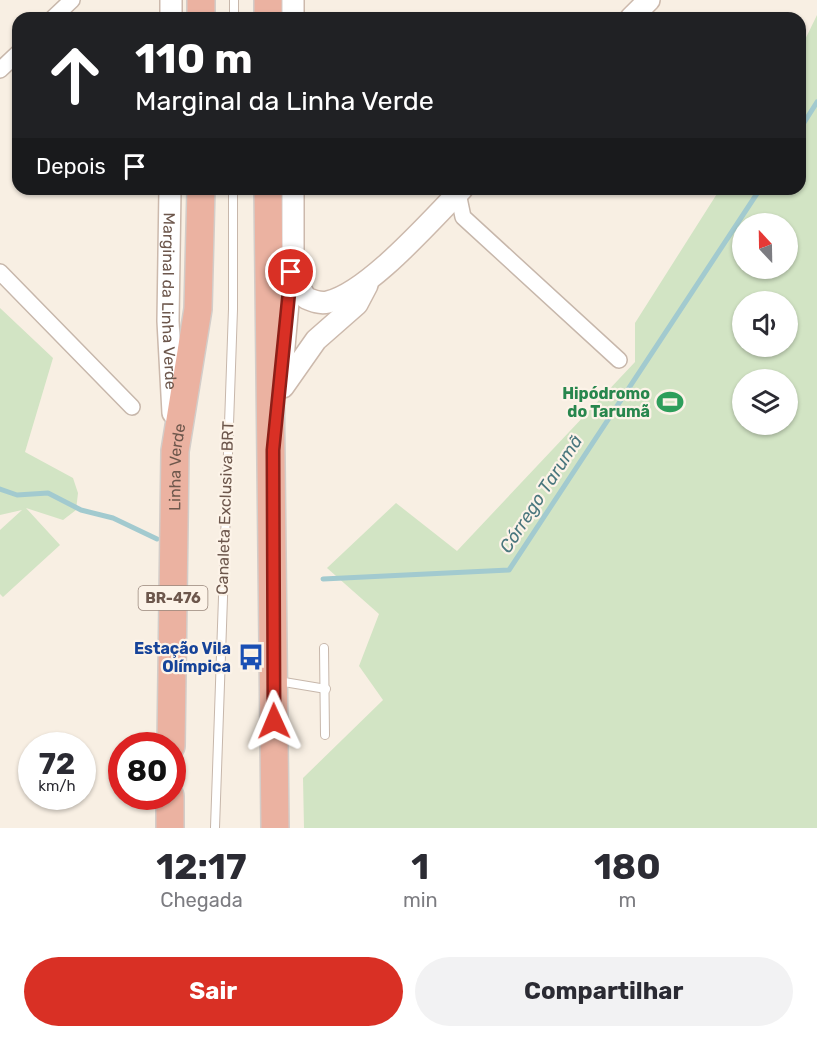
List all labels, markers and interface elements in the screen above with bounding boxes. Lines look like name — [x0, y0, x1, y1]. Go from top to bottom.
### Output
text: 110 m — [135, 34, 253, 84]
icon: ahead — [36, 36, 114, 114]
text: Marginal da Linha Verde — [135, 85, 434, 117]
icon: arrive — [118, 150, 151, 183]
text: Depois — [36, 153, 106, 180]
street label: Marginal da Linha Verde — [158, 212, 181, 390]
north arrow — [732, 213, 798, 279]
map controls — [732, 213, 798, 435]
pin — [265, 246, 316, 297]
icon: arrive — [274, 255, 307, 288]
button: sound — [732, 291, 798, 357]
button: layers — [732, 369, 798, 435]
place label: Hipódromo do Tarumã — [562, 384, 650, 421]
sports icon: Hipódromo do Tarumã — [655, 387, 685, 417]
street label: Canaleta Exclusiva BRT — [212, 421, 238, 595]
street label: Linha Verde — [165, 422, 189, 511]
water label: Córrego Tarumã — [495, 431, 588, 557]
road number: BR-476 — [138, 586, 207, 610]
place label: Estação Vila Olímpica — [134, 639, 231, 676]
bus stop icon: Estação Vila Olímpica — [236, 642, 266, 672]
position arrow — [242, 689, 306, 753]
speed limit sign: 80 — [108, 732, 186, 810]
text: 72 — [39, 746, 75, 782]
text: km/h — [38, 777, 76, 795]
text: 12:17 — [156, 845, 247, 888]
text: 1 — [411, 845, 429, 888]
text: 180 — [594, 845, 661, 888]
text: Chegada — [160, 888, 243, 912]
text: min — [403, 888, 438, 912]
text: m — [618, 888, 636, 912]
button: Sair — [24, 957, 403, 1026]
button: Compartilhar — [415, 957, 793, 1026]

